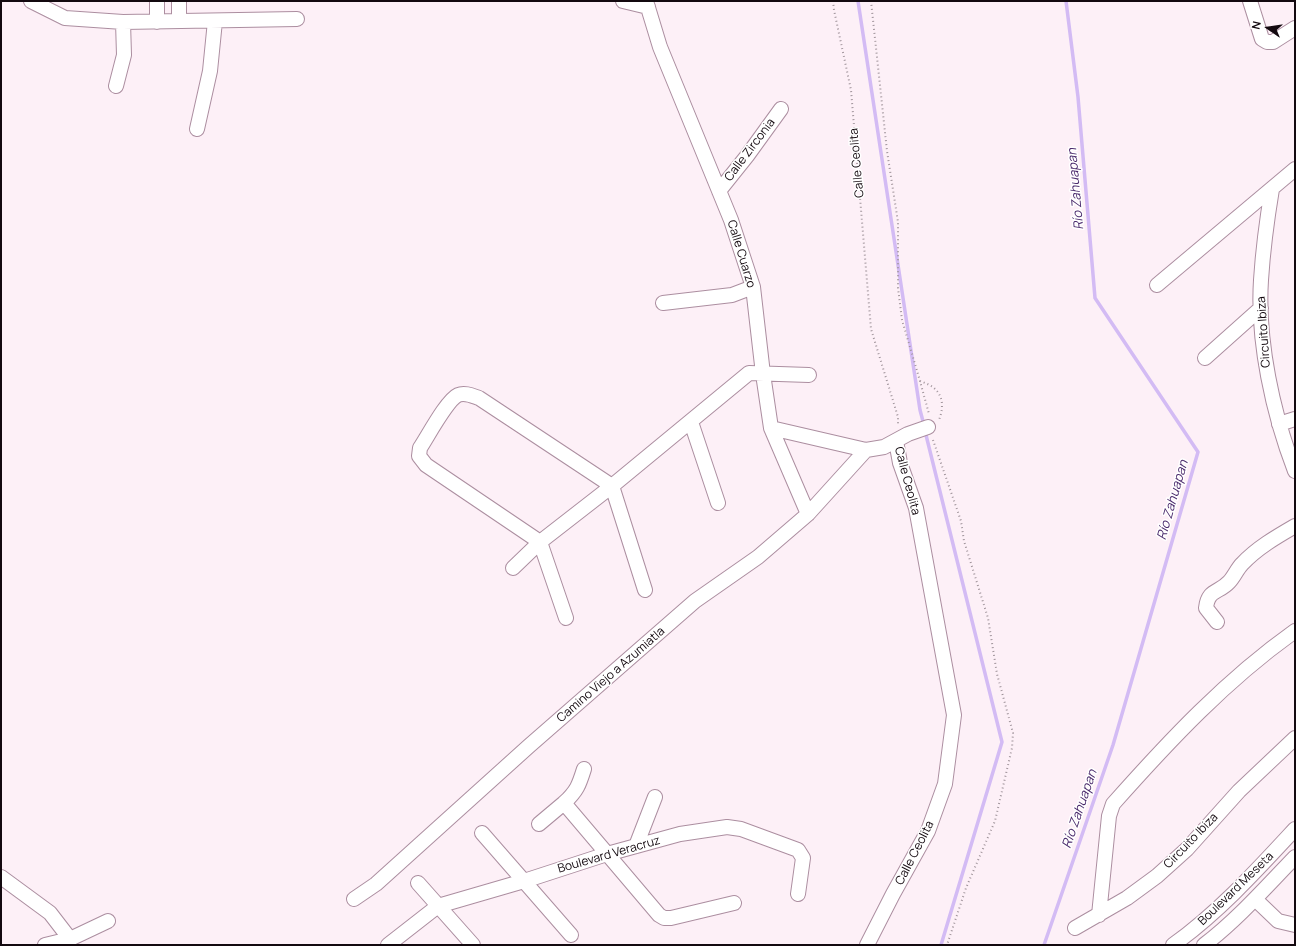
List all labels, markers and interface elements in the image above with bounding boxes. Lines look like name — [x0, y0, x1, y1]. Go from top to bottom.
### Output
north arrow — [1248, 8, 1288, 48]
text: N — [1248, 20, 1264, 31]
street label: Calle Zirconia — [722, 116, 778, 184]
street label: Calle Ceolita — [847, 127, 867, 199]
water label: Río Zahuapan — [1065, 147, 1087, 231]
street label: Calle Cuarzo — [724, 218, 758, 290]
street label: Circuito Ibiza — [1254, 296, 1274, 368]
street label: Calle Ceolita — [891, 445, 923, 517]
water label: Río Zahuapan — [1154, 458, 1192, 542]
street label: Camino Viejo a Azumiatla — [554, 624, 668, 726]
water label: Río Zahuapan — [1059, 768, 1101, 850]
street label: Circuito Ibiza — [1161, 810, 1221, 872]
street label: Calle Ceolita — [893, 819, 937, 887]
street label: Boulevard Veracruz — [556, 833, 662, 877]
street label: Boulevard Meseta — [1195, 849, 1277, 929]

